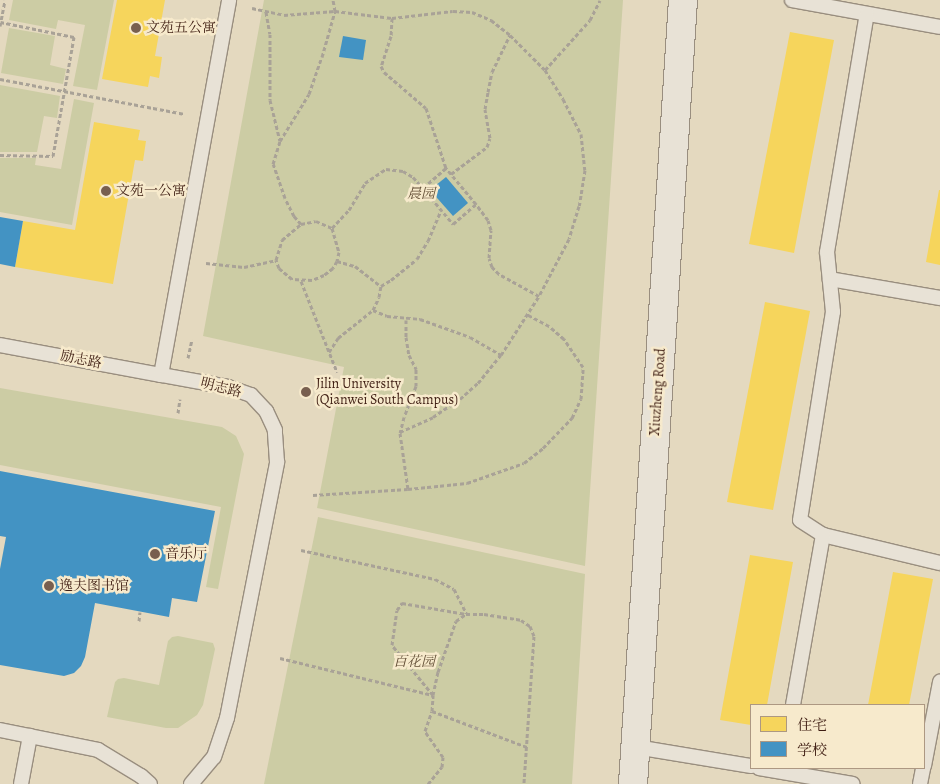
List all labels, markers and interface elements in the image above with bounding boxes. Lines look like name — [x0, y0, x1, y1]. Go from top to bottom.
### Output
place label: 文苑五公寓 — [146, 20, 216, 36]
marker: 文苑五公寓 — [130, 22, 142, 34]
place label: 文苑一公寓 — [116, 183, 186, 199]
marker: 文苑一公寓 — [100, 185, 112, 197]
park label: 晨园 — [407, 186, 435, 202]
street label: 励志路 — [59, 348, 103, 372]
street label: Xiuzheng Road — [647, 348, 669, 436]
street label: 明志路 — [199, 375, 243, 401]
place label: Jilin University (Qianwei South Campus) — [316, 376, 458, 408]
marker: Jilin University (Qianwei South Campus) — [300, 386, 312, 398]
place label: 音乐厅 — [165, 546, 207, 562]
marker: 音乐厅 — [149, 548, 161, 560]
place label: 逸夫图书馆 — [59, 578, 129, 594]
marker: 逸夫图书馆 — [43, 580, 55, 592]
park label: 百花园 — [393, 654, 435, 670]
legend — [750, 704, 925, 769]
text: 住宅 — [797, 715, 827, 735]
text: 学校 — [797, 740, 827, 760]

